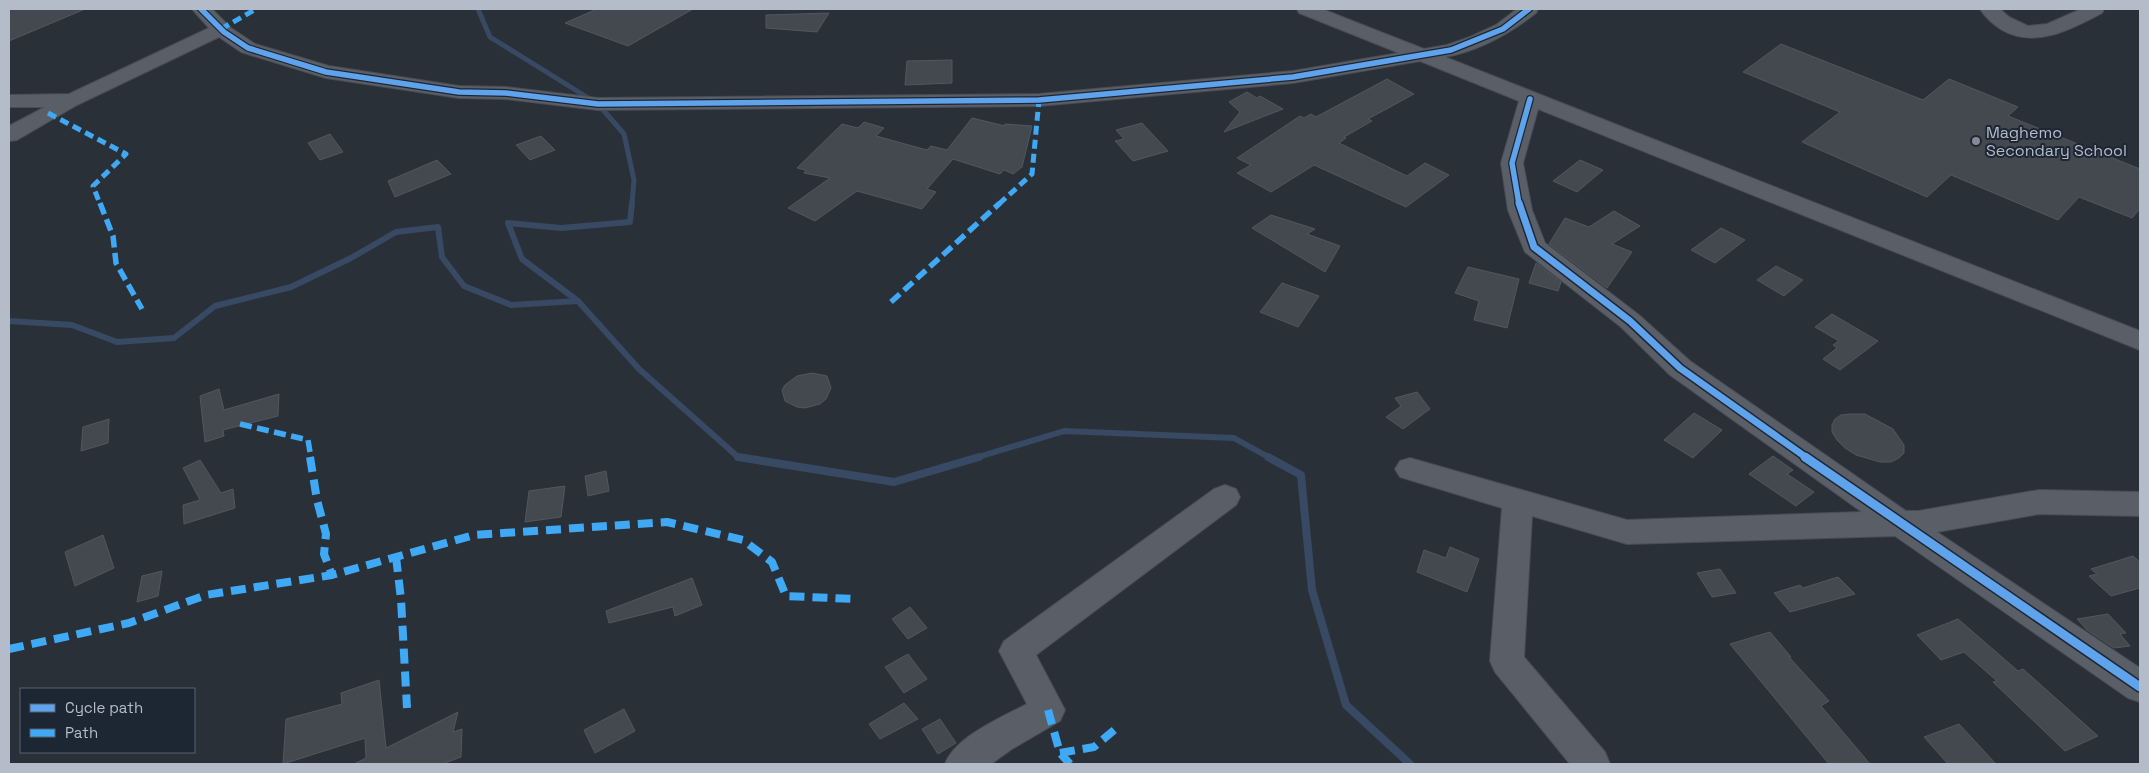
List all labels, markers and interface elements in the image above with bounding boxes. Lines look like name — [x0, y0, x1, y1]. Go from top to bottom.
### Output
place label: Maghemo Secondary School — [1986, 122, 2127, 161]
marker: Maghemo Secondary School — [1970, 135, 1982, 147]
legend — [20, 688, 195, 753]
text: Cycle path — [65, 698, 143, 717]
text: Path — [65, 723, 98, 742]

